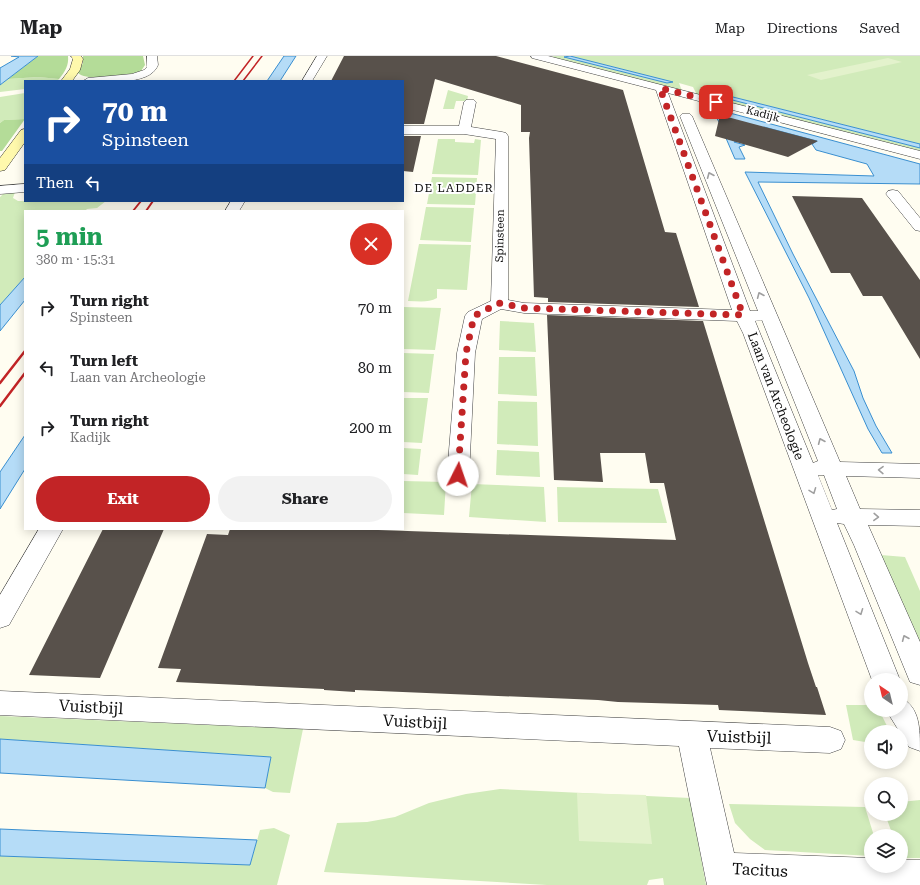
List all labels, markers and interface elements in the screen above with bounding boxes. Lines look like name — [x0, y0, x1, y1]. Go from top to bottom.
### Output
text: Map — [20, 16, 62, 39]
text: Map — [715, 20, 745, 36]
text: Directions — [767, 20, 837, 36]
text: Saved — [859, 20, 900, 36]
pin — [699, 85, 733, 119]
icon: arrive — [705, 91, 727, 113]
text: 70 m — [102, 95, 167, 128]
icon: right — [36, 96, 88, 148]
street label: Kadijk — [745, 103, 781, 125]
text: Spinsteen — [102, 129, 189, 150]
one-way arrow — [707, 171, 715, 178]
icon: left — [82, 172, 104, 194]
text: Then — [36, 174, 74, 192]
district label: DE LADDER — [414, 181, 494, 195]
street label: Spinsteen — [493, 209, 507, 263]
text: 5 min — [36, 223, 103, 251]
button: close — [350, 223, 392, 265]
text: 380 m · 15:31 — [36, 252, 115, 267]
one-way arrow — [757, 291, 765, 299]
text: Turn right — [70, 292, 149, 310]
icon: right — [36, 297, 58, 319]
text: 70 m — [358, 299, 392, 317]
text: Spinsteen — [70, 310, 133, 325]
street label: Laan van Archeologie — [745, 330, 807, 462]
text: Turn left — [70, 352, 138, 370]
icon: left — [36, 357, 58, 379]
text: 80 m — [358, 359, 392, 377]
text: Laan van Archeologie — [70, 370, 206, 385]
text: Turn right — [70, 412, 149, 430]
icon: right — [36, 417, 58, 439]
text: 200 m — [349, 419, 392, 437]
text: Kadijk — [70, 430, 111, 445]
one-way arrow — [818, 437, 826, 444]
position arrow — [437, 454, 479, 496]
one-way arrow — [878, 466, 884, 474]
button: Exit — [36, 476, 210, 522]
button: Share — [218, 476, 392, 522]
one-way arrow — [809, 487, 817, 494]
one-way arrow — [873, 513, 879, 521]
one-way arrow — [855, 609, 863, 616]
one-way arrow — [902, 634, 910, 642]
north arrow — [864, 673, 908, 717]
map controls — [864, 673, 908, 873]
street label: Vuistbijl — [58, 696, 124, 718]
street label: Vuistbijl — [382, 711, 448, 733]
button: sound — [864, 725, 908, 769]
street label: Vuistbijl — [706, 726, 772, 748]
button: search — [864, 777, 908, 821]
button: layers — [864, 829, 908, 873]
street label: Tacitus — [732, 859, 789, 881]

